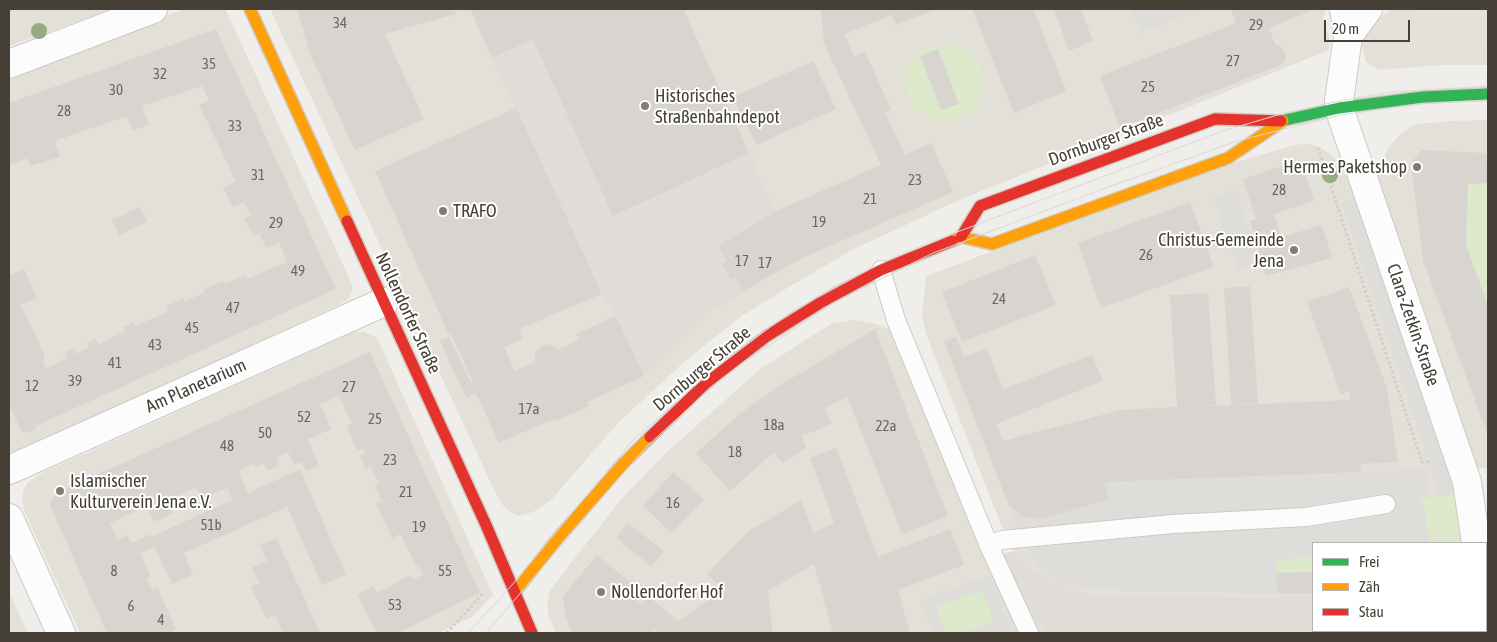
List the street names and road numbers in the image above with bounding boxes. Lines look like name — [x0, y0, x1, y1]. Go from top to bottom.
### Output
street label: Dornburger Straße — [1046, 109, 1166, 171]
street label: Nollendorfer Straße — [371, 249, 445, 377]
street label: Clara-Zetkin-Straße — [1382, 261, 1444, 389]
street label: Dornburger Straße — [649, 322, 755, 416]
street label: Am Planetarium — [142, 354, 250, 418]

